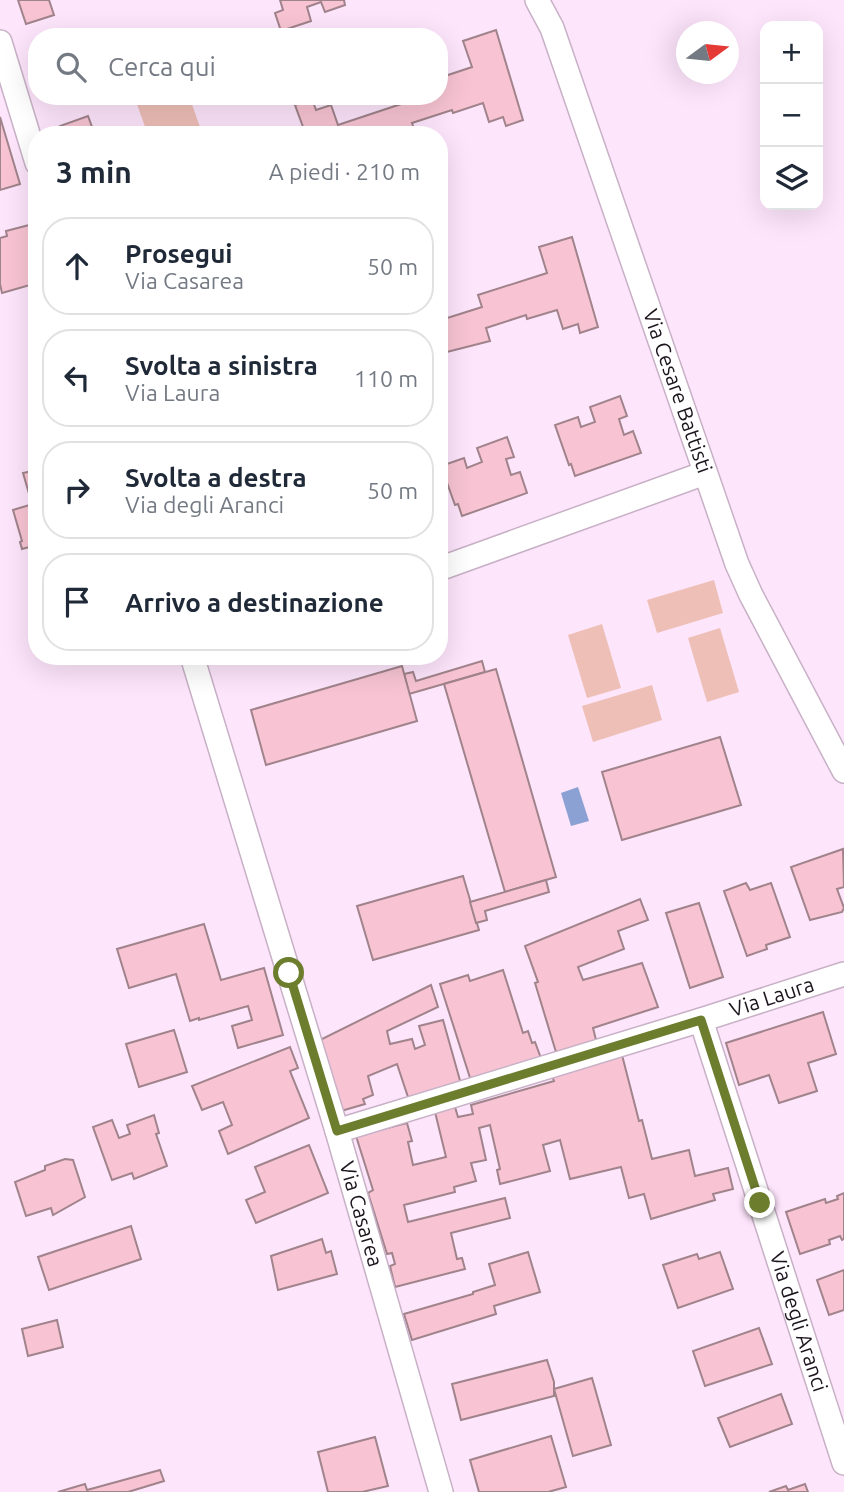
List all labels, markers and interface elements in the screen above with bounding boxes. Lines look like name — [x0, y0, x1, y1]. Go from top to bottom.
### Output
north arrow — [676, 21, 739, 84]
map controls — [760, 21, 823, 210]
button: + — [760, 21, 823, 84]
search box — [28, 28, 448, 105]
icon: search — [52, 48, 90, 86]
text: Cerca qui — [108, 52, 216, 81]
button: − — [760, 84, 823, 147]
button: layers — [760, 147, 823, 210]
text: 3 min — [56, 155, 132, 189]
text: A piedi · 210 m — [269, 159, 420, 184]
text: Prosegui — [125, 239, 233, 268]
icon: ahead — [58, 247, 96, 285]
text: 50 m — [367, 254, 418, 279]
text: Via Casarea — [125, 268, 244, 293]
street label: Via Cesare Battisti — [639, 306, 718, 476]
text: Svolta a sinistra — [125, 351, 318, 380]
icon: left — [58, 359, 96, 397]
text: 110 m — [354, 366, 418, 391]
text: Via Laura — [125, 380, 220, 405]
text: Svolta a destra — [125, 463, 307, 492]
icon: right — [58, 471, 96, 509]
text: 50 m — [367, 478, 418, 503]
text: Via degli Aranci — [125, 492, 284, 517]
icon: arrive — [58, 583, 96, 621]
text: Arrivo a destinazione — [125, 588, 384, 617]
route start — [273, 957, 304, 988]
street label: Via Laura — [726, 972, 817, 1021]
street label: Via Casarea — [335, 1158, 388, 1269]
route end — [744, 1187, 775, 1218]
street label: Via degli Aranci — [766, 1248, 833, 1394]

